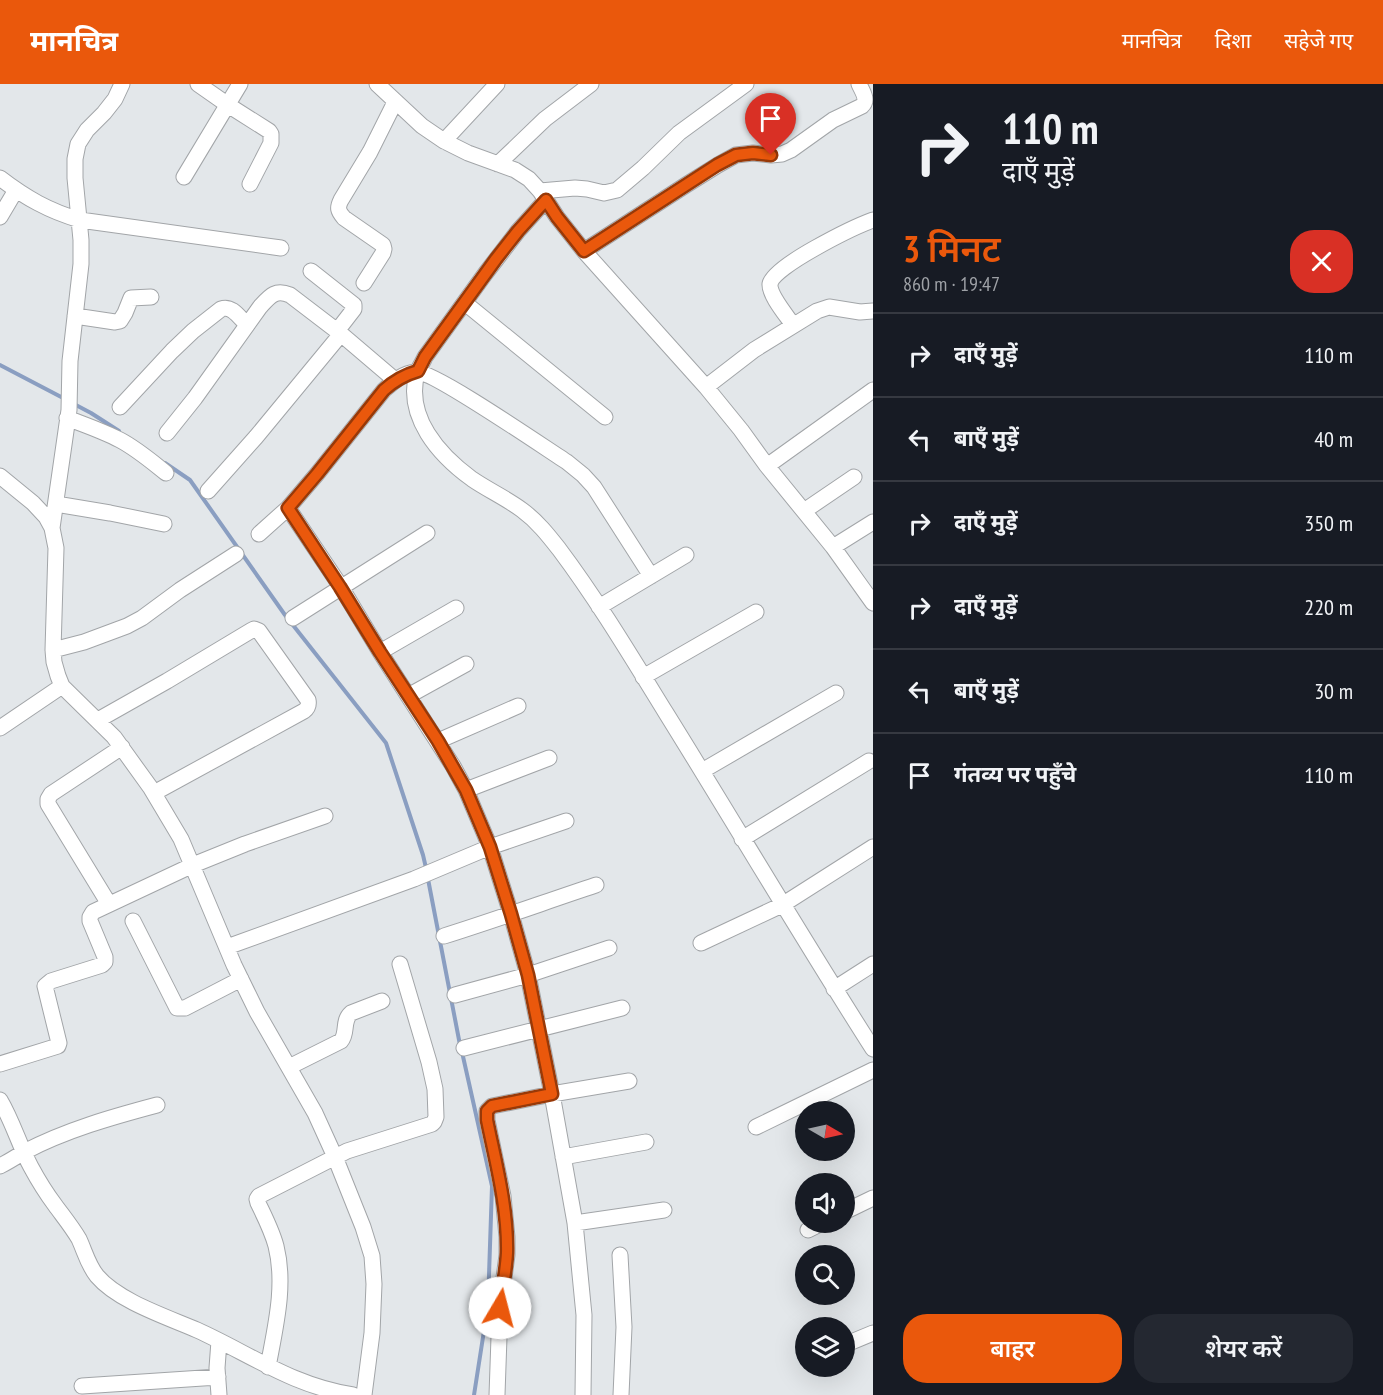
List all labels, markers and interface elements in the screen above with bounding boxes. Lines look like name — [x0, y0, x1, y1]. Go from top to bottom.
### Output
text: मानचित्र — [30, 22, 118, 59]
text: मानचित्र — [1122, 27, 1182, 54]
text: दिशा — [1215, 27, 1251, 54]
text: सहेजे गए — [1284, 27, 1353, 54]
pin — [745, 93, 796, 155]
text: 110 m — [1002, 101, 1099, 156]
icon: arrive — [754, 102, 787, 135]
icon: right — [903, 108, 981, 186]
text: दाएँ मुड़ें — [1002, 154, 1075, 188]
text: 3 मिनट — [903, 225, 1001, 272]
button: close — [1290, 230, 1353, 293]
text: 860 m · 19:47 — [903, 271, 1000, 297]
icon: right — [903, 339, 936, 372]
text: दाएँ मुड़ें — [954, 340, 1018, 368]
text: 110 m — [1304, 341, 1353, 369]
icon: left — [903, 423, 936, 456]
text: बाएँ मुड़ें — [954, 424, 1019, 452]
text: 40 m — [1314, 425, 1353, 453]
icon: right — [903, 507, 936, 540]
text: दाएँ मुड़ें — [954, 508, 1018, 536]
text: 350 m — [1304, 509, 1353, 537]
icon: right — [903, 591, 936, 624]
text: दाएँ मुड़ें — [954, 592, 1018, 620]
text: 220 m — [1304, 593, 1353, 621]
icon: left — [903, 675, 936, 708]
text: बाएँ मुड़ें — [954, 676, 1019, 704]
text: 30 m — [1314, 677, 1353, 705]
icon: arrive — [903, 759, 936, 792]
text: गंतव्य पर पहुँचे — [954, 760, 1076, 788]
text: 110 m — [1304, 761, 1353, 789]
north arrow — [795, 1101, 855, 1161]
map controls — [795, 1101, 855, 1377]
button: sound — [795, 1173, 855, 1233]
button: search — [795, 1245, 855, 1305]
position arrow — [468, 1276, 532, 1340]
button: बाहर — [903, 1314, 1122, 1383]
button: शेयर करें — [1134, 1314, 1353, 1383]
button: layers — [795, 1317, 855, 1377]

